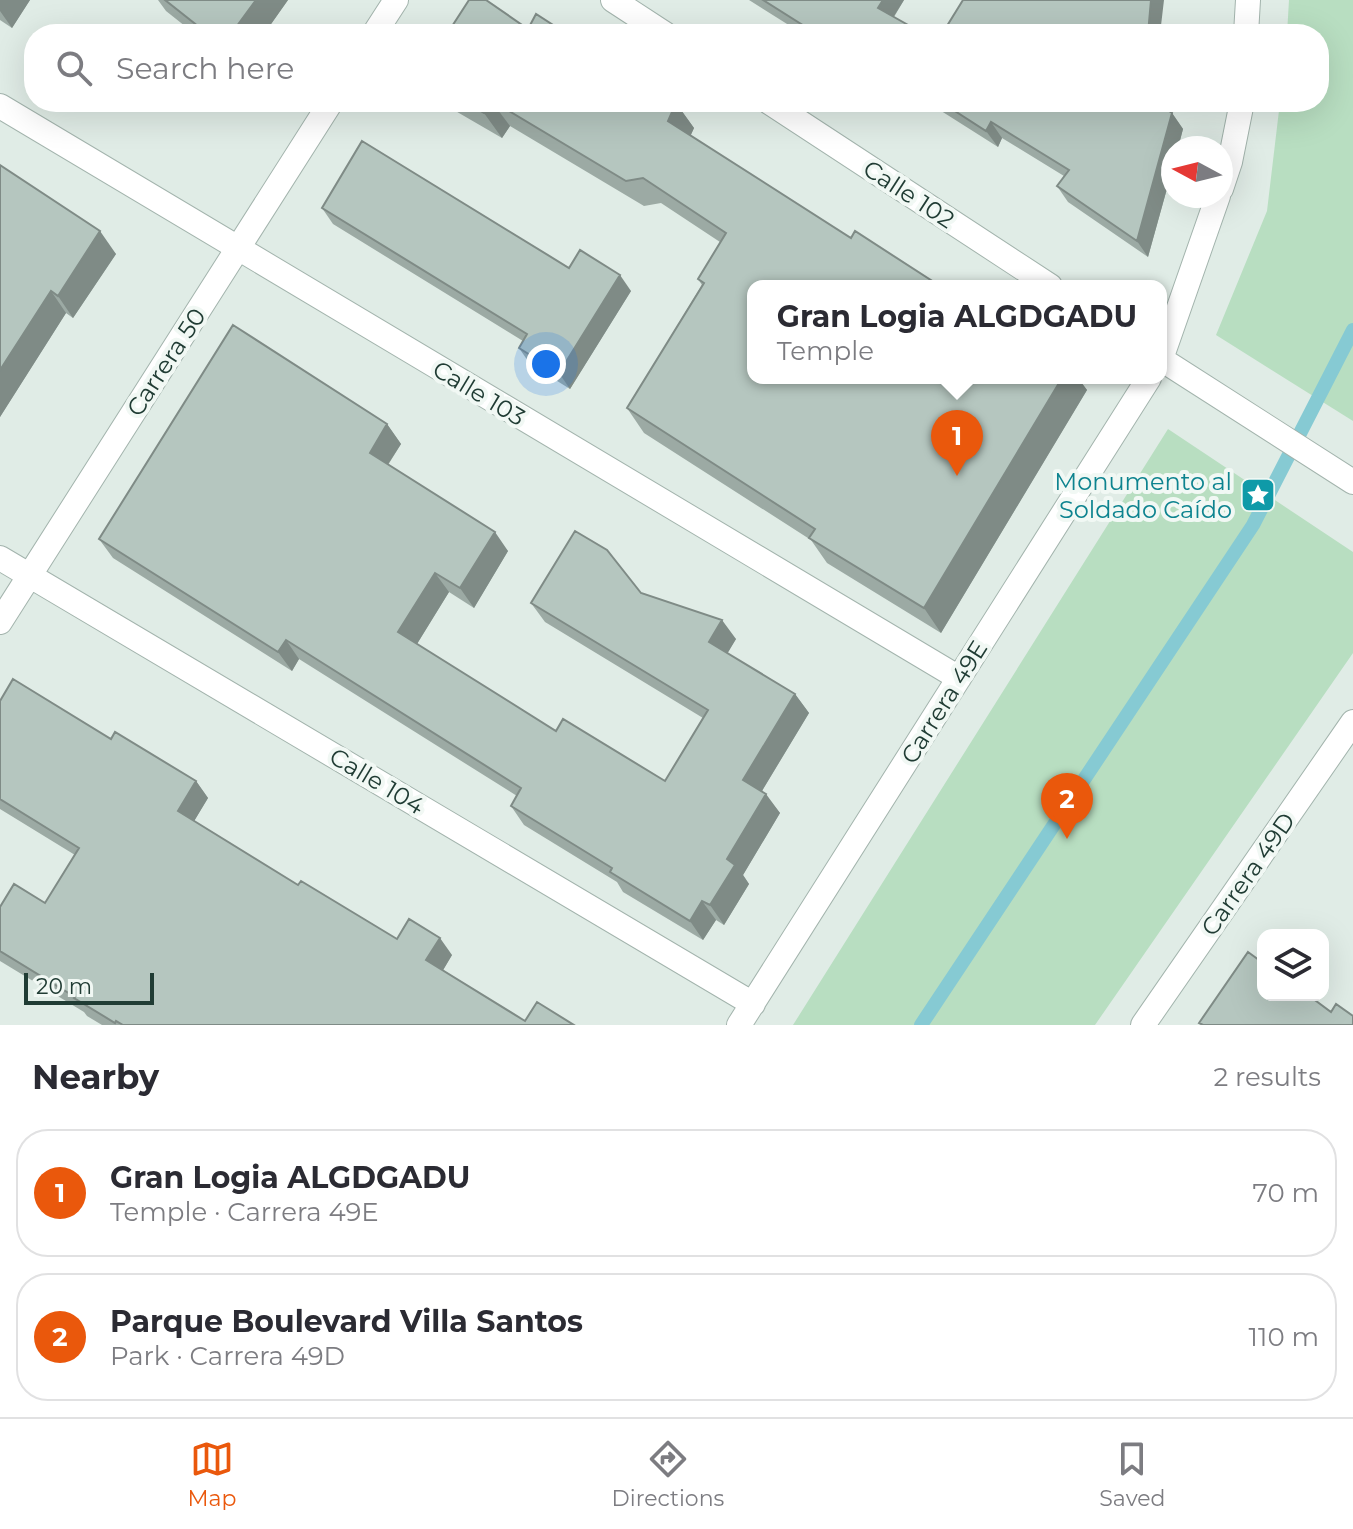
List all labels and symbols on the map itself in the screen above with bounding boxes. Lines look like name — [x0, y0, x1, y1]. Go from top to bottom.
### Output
north arrow — [1161, 136, 1233, 208]
street label: Calle 102 — [858, 154, 960, 234]
street label: Carrera 50 — [120, 303, 212, 421]
your location — [526, 344, 566, 384]
street label: Calle 103 — [428, 354, 530, 432]
pin: 1 — [931, 410, 983, 476]
place label: Monumento al Soldado Caído — [1054, 467, 1232, 524]
place icon: Monumento al Soldado Caído — [1239, 476, 1277, 514]
street label: Carrera 49E — [895, 635, 993, 769]
street label: Calle 104 — [324, 742, 430, 821]
pin: 2 — [1041, 773, 1093, 839]
street label: Carrera 49D — [1195, 807, 1301, 941]
scale bar — [24, 969, 154, 1005]

